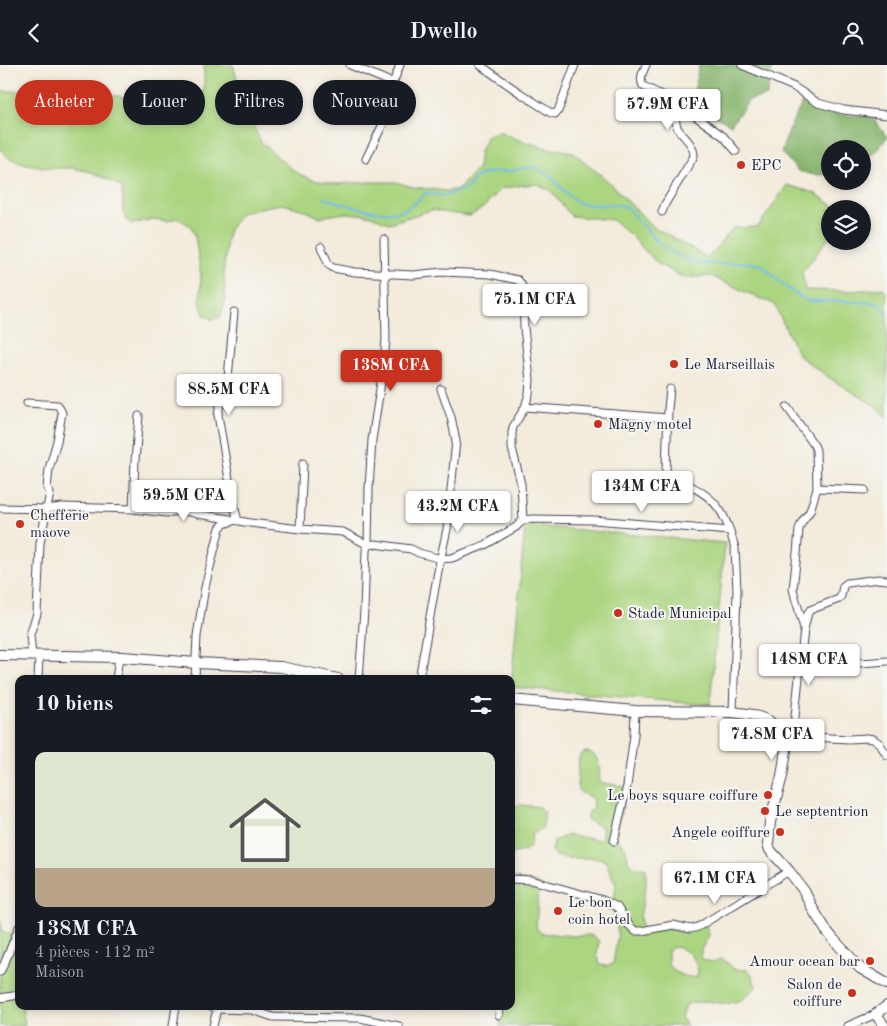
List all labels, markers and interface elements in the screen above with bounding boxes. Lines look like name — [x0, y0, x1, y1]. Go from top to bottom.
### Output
icon: back — [20, 19, 48, 47]
icon: person — [839, 19, 867, 47]
text: Dwello — [409, 21, 478, 43]
chip: Acheter — [15, 80, 113, 125]
chip: Louer — [123, 80, 205, 125]
chip: Filtres — [215, 80, 303, 125]
chip: Nouveau — [313, 80, 416, 125]
pin: 57.9M CFA — [611, 88, 725, 131]
text: 57.9M CFA — [627, 97, 709, 113]
map controls — [821, 140, 871, 250]
button: locate — [821, 140, 871, 190]
marker: EPC — [735, 159, 747, 171]
place label: EPC — [751, 159, 782, 174]
button: layers — [821, 200, 871, 250]
pin: 75.1M CFA — [478, 283, 592, 326]
text: 75.1M CFA — [494, 292, 576, 308]
pin: 138M CFA — [339, 349, 443, 392]
text: 138M CFA — [352, 358, 430, 374]
marker: Le Marseillais — [668, 358, 680, 370]
place label: Le Marseillais — [684, 358, 775, 373]
pin: 88.5M CFA — [172, 373, 286, 416]
text: 88.5M CFA — [188, 382, 270, 398]
marker: Magny motel — [592, 418, 604, 430]
place label: Magny motel — [608, 418, 692, 433]
pin: 134M CFA — [590, 471, 694, 513]
pin: 59.5M CFA — [127, 479, 241, 522]
text: 134M CFA — [603, 479, 681, 495]
text: 59.5M CFA — [143, 488, 225, 504]
pin: 43.2M CFA — [401, 491, 515, 533]
text: 43.2M CFA — [417, 499, 499, 515]
place label: Chefferie maove — [30, 509, 89, 541]
marker: Chefferie maove — [14, 518, 26, 530]
marker: Stade Municipal — [612, 607, 624, 619]
place label: Stade Municipal — [628, 607, 731, 622]
pin: 148M CFA — [757, 643, 861, 686]
text: 148M CFA — [770, 652, 848, 668]
icon: filters — [467, 691, 495, 719]
text: 10 biens — [35, 694, 113, 715]
pin: 74.8M CFA — [715, 719, 829, 761]
text: 74.8M CFA — [731, 727, 813, 743]
icon: home — [220, 785, 310, 875]
place label: Le boys square coiffure — [607, 789, 758, 804]
marker: Le boys square coiffure — [762, 789, 774, 801]
marker: Le septentrion — [759, 805, 771, 817]
place label: Le septentrion — [775, 805, 869, 820]
place label: Angele coiffure — [671, 826, 770, 841]
marker: Angele coiffure — [774, 826, 786, 838]
pin: 67.1M CFA — [658, 863, 772, 905]
text: 67.1M CFA — [674, 871, 756, 887]
place label: Le bon coin hotel — [568, 896, 630, 928]
marker: Le bon coin hotel — [552, 905, 564, 917]
text: 138M CFA — [35, 919, 138, 940]
text: 4 pièces · 112 m² — [35, 945, 155, 961]
place label: Amour ocean bar — [749, 955, 860, 970]
marker: Amour ocean bar — [864, 955, 876, 967]
text: Maison — [35, 965, 84, 981]
place label: Salon de coiffure — [787, 978, 842, 1010]
marker: Salon de coiffure — [846, 987, 858, 999]

